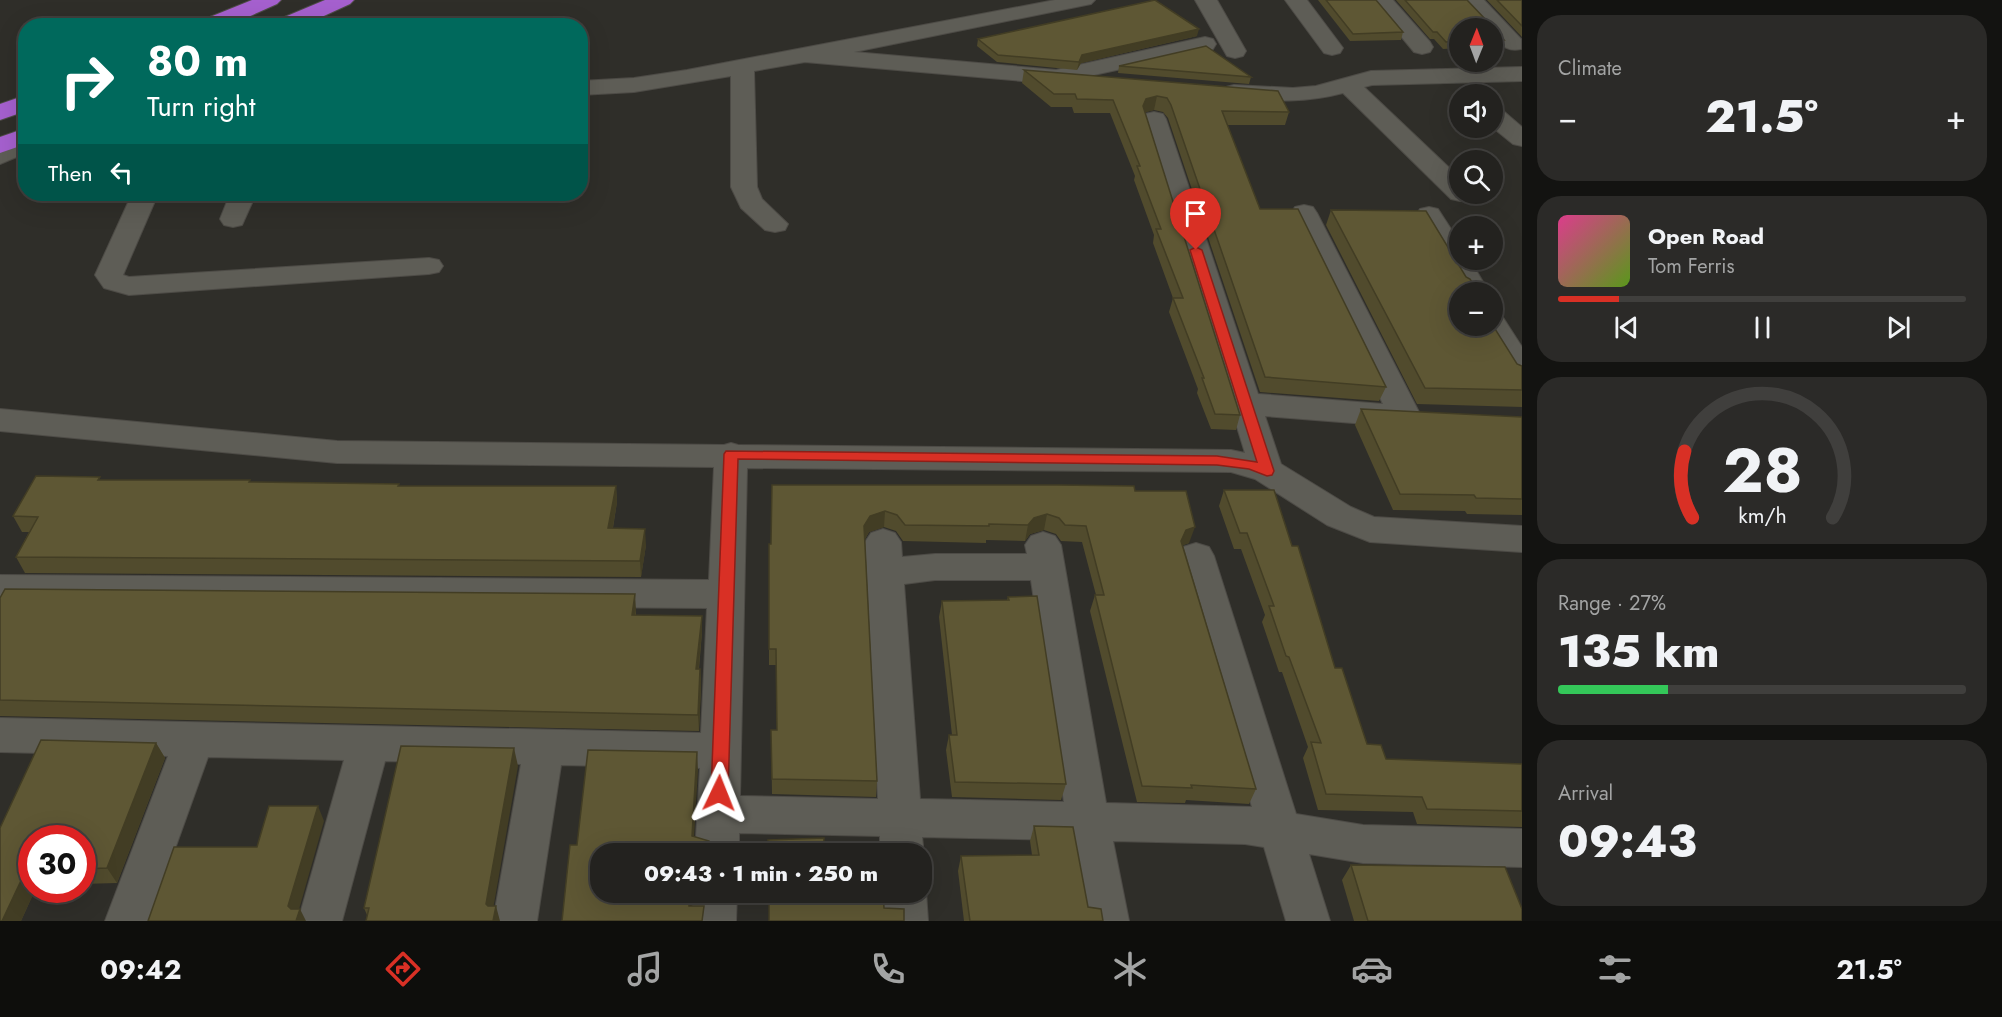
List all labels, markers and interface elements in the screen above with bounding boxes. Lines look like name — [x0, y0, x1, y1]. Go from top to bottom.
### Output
north arrow — [1449, 18, 1503, 72]
map controls — [1449, 18, 1503, 336]
text: 80 m — [147, 31, 248, 92]
icon: right — [48, 42, 126, 120]
text: Climate — [1558, 54, 1622, 83]
button: sound — [1449, 84, 1503, 138]
text: 21.5° — [1705, 84, 1818, 149]
text: Turn right — [147, 87, 255, 126]
text: − — [1558, 94, 1577, 141]
text: + — [1946, 94, 1966, 141]
button: search — [1449, 150, 1503, 204]
icon: left — [105, 156, 138, 189]
text: Then — [48, 157, 93, 189]
pin — [1170, 188, 1221, 250]
icon: arrive — [1179, 197, 1212, 230]
button: + — [1449, 216, 1503, 270]
text: Open Road — [1648, 220, 1764, 252]
text: Tom Ferris — [1648, 252, 1735, 281]
button: − — [1449, 282, 1503, 336]
icon: previous — [1610, 311, 1643, 344]
icon: pause — [1746, 311, 1779, 344]
icon: next — [1882, 311, 1915, 344]
text: 28 — [1722, 425, 1802, 515]
text: km/h — [1738, 500, 1786, 531]
text: Range · 27% — [1558, 589, 1666, 618]
text: 135 km — [1558, 619, 1720, 684]
position arrow — [687, 761, 751, 825]
text: Arrival — [1558, 779, 1613, 808]
text: 09:43 — [1558, 809, 1697, 874]
speed limit sign: 30 — [18, 825, 96, 903]
text: 09:43 · 1 min · 250 m — [644, 857, 878, 889]
icon: directions — [382, 948, 424, 990]
icon: music — [624, 948, 666, 990]
icon: phone — [867, 948, 909, 990]
icon: climate — [1109, 948, 1151, 990]
icon: car — [1351, 948, 1393, 990]
icon: filters — [1594, 948, 1636, 990]
text: 09:42 — [100, 950, 181, 989]
text: 21.5° — [1836, 950, 1902, 989]

